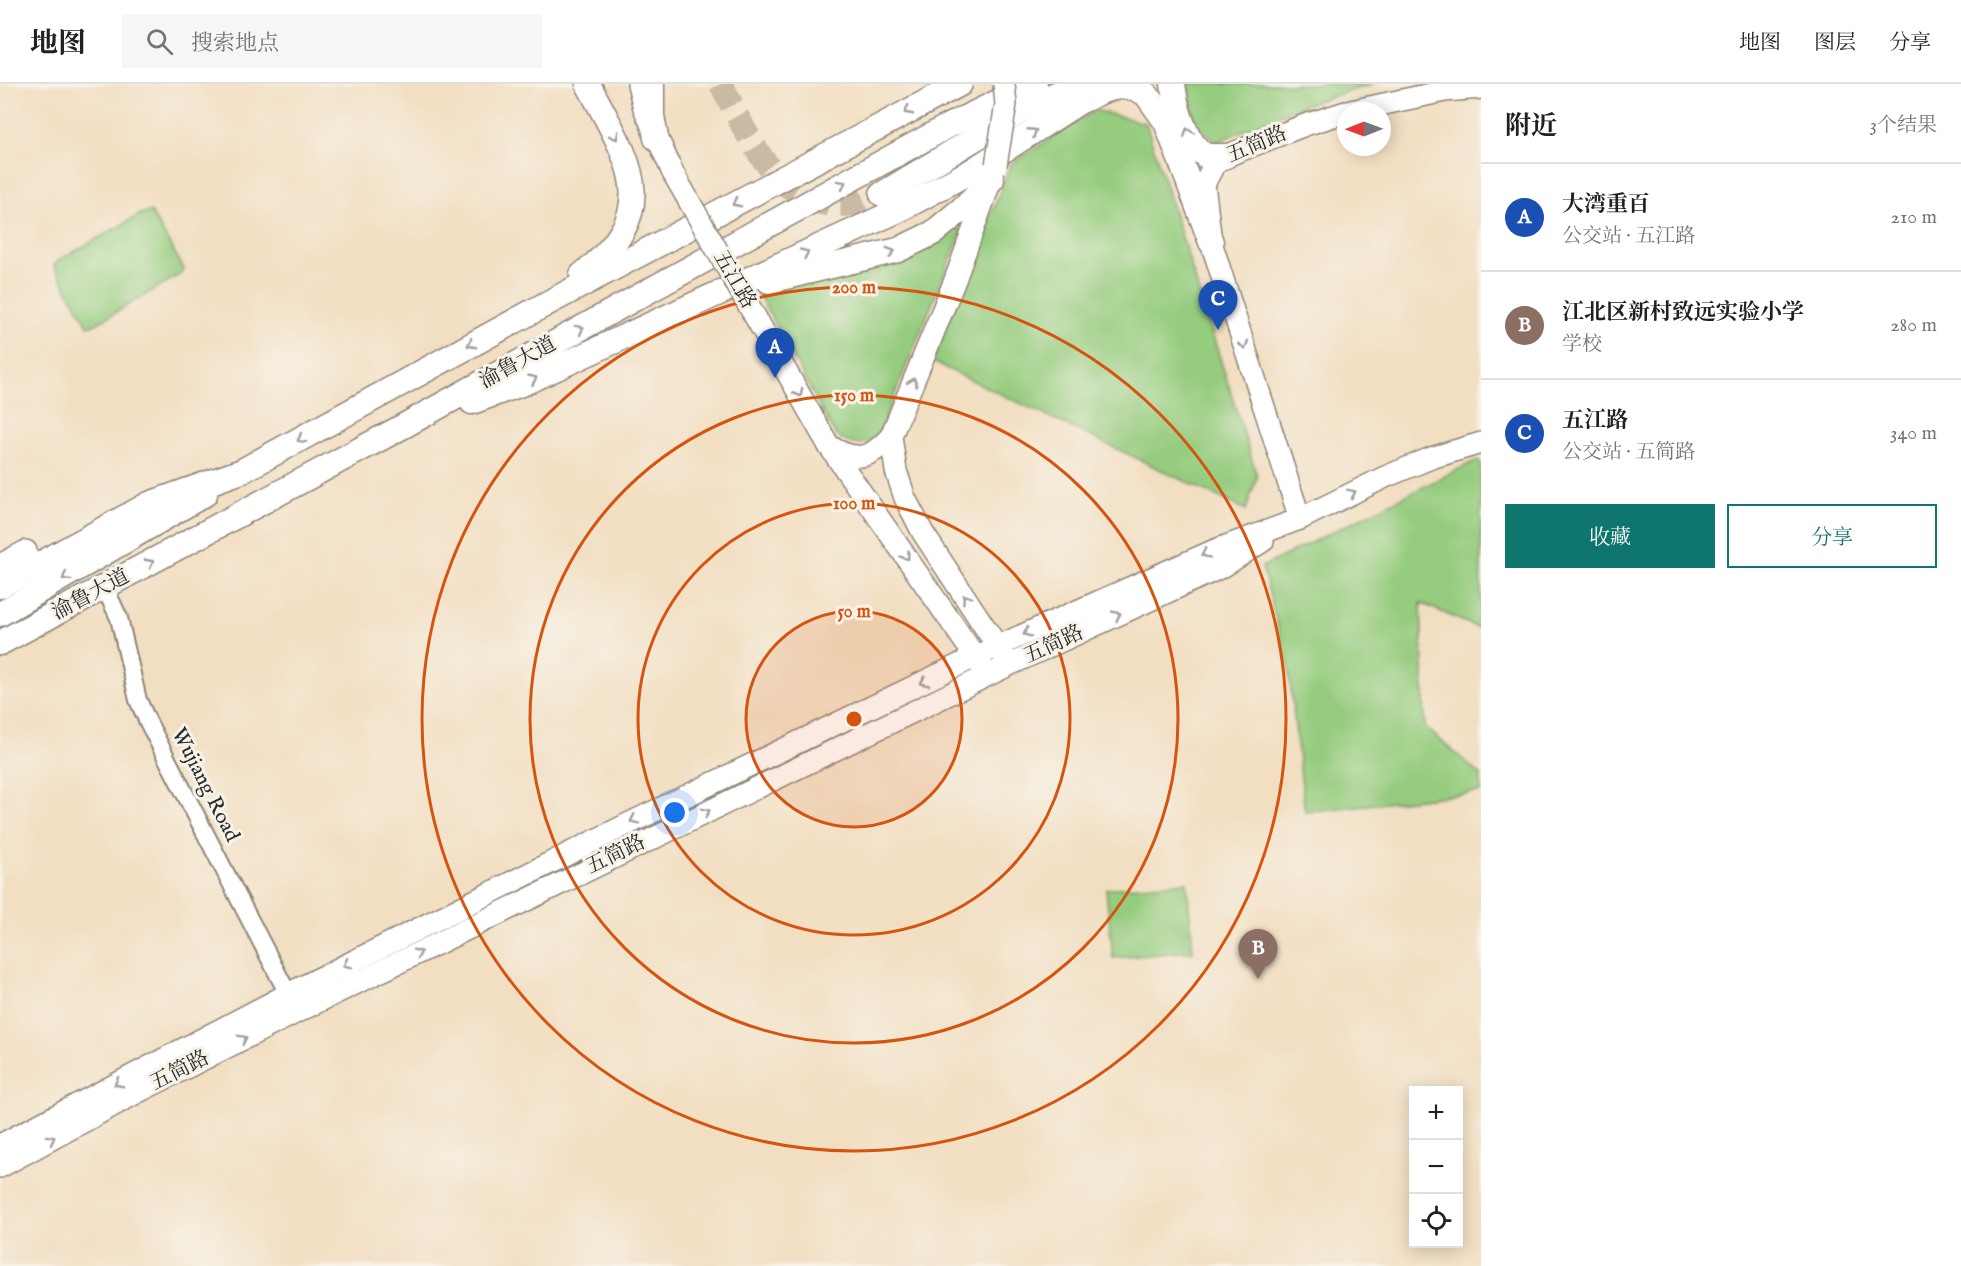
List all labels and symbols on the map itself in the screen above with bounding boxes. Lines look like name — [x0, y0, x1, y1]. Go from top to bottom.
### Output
north arrow — [1337, 102, 1391, 156]
one-way arrow — [904, 104, 915, 116]
street label: 五简路 — [1223, 120, 1291, 170]
one-way arrow — [1027, 127, 1037, 139]
one-way arrow — [1182, 128, 1195, 138]
one-way arrow — [608, 130, 620, 141]
one-way arrow — [836, 180, 846, 191]
one-way arrow — [732, 196, 742, 207]
street label: 五江路 — [707, 246, 761, 314]
one-way arrow — [885, 247, 896, 259]
one-way arrow — [799, 248, 810, 260]
text: 200 m — [832, 277, 876, 300]
pin: C — [1198, 280, 1238, 330]
one-way arrow — [573, 325, 584, 336]
pin: A — [756, 328, 794, 378]
street label: 渝鲁大道 — [475, 331, 561, 395]
one-way arrow — [467, 337, 478, 348]
one-way arrow — [1237, 339, 1249, 350]
one-way arrow — [527, 374, 538, 386]
one-way arrow — [905, 377, 918, 388]
text: 150 m — [834, 385, 874, 408]
one-way arrow — [792, 387, 803, 398]
one-way arrow — [297, 431, 307, 443]
one-way arrow — [1346, 489, 1356, 500]
text: 100 m — [833, 493, 875, 516]
one-way arrow — [1201, 547, 1212, 559]
one-way arrow — [899, 549, 910, 560]
one-way arrow — [144, 559, 155, 570]
street label: 渝鲁大道 — [48, 563, 134, 627]
one-way arrow — [62, 569, 72, 581]
one-way arrow — [962, 594, 973, 605]
text: 50 m — [837, 601, 871, 624]
one-way arrow — [1111, 611, 1122, 623]
street label: 五简路 — [1020, 619, 1088, 671]
one-way arrow — [1023, 626, 1034, 638]
one-way arrow — [919, 674, 930, 686]
centre of rings — [844, 709, 864, 729]
street label: Wujiang Road — [165, 723, 246, 847]
your location — [660, 798, 689, 827]
one-way arrow — [699, 807, 710, 819]
one-way arrow — [630, 813, 641, 825]
street label: 五简路 — [582, 829, 650, 881]
pin: B — [1238, 930, 1278, 979]
one-way arrow — [411, 948, 422, 960]
one-way arrow — [343, 957, 353, 968]
one-way arrow — [237, 1035, 248, 1047]
street label: 五简路 — [146, 1045, 214, 1097]
one-way arrow — [113, 1075, 124, 1087]
one-way arrow — [45, 1135, 56, 1146]

